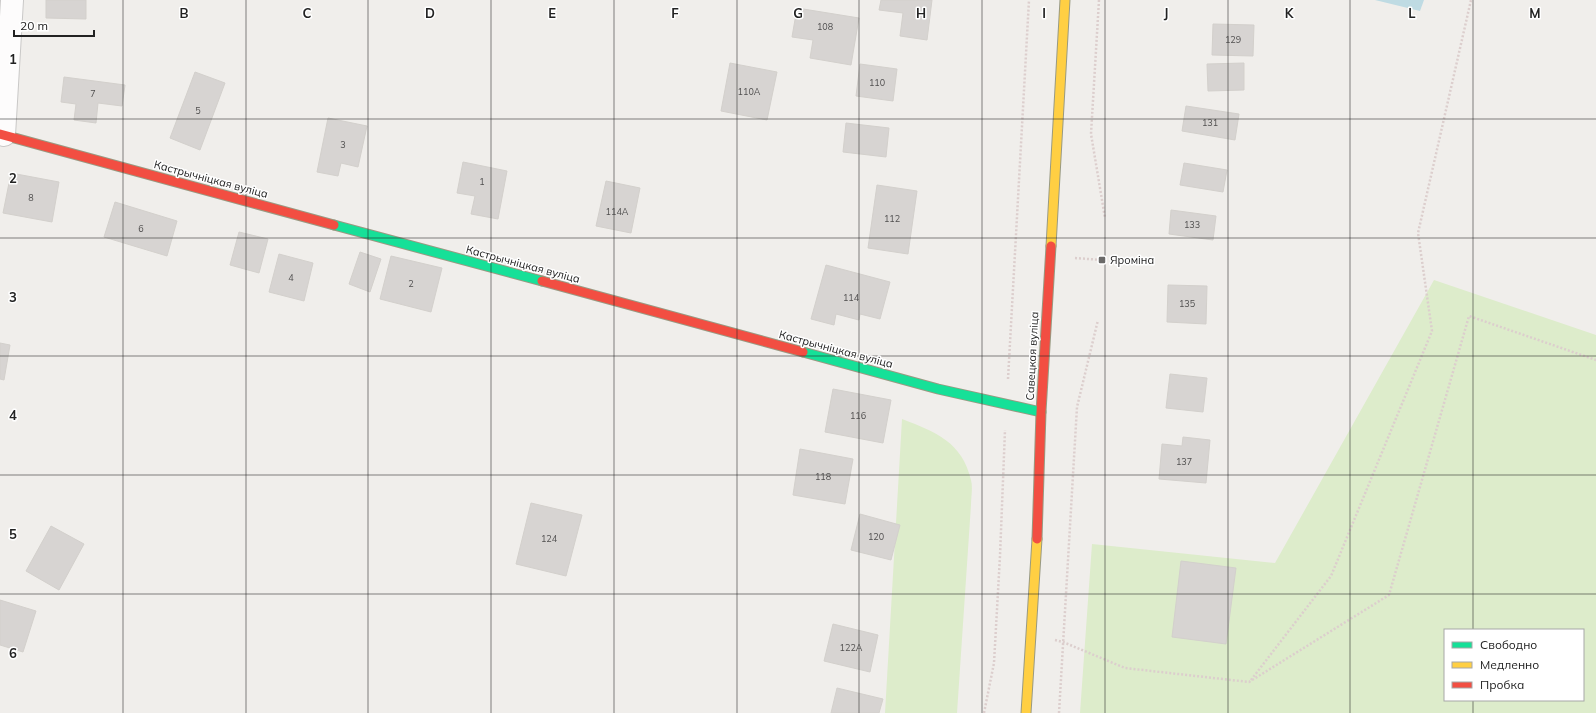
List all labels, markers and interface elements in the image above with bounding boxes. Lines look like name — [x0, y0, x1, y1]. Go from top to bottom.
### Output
text: B — [180, 5, 189, 21]
text: C — [303, 5, 312, 21]
text: D — [425, 5, 435, 21]
text: E — [548, 5, 556, 21]
text: F — [671, 5, 679, 21]
text: G — [793, 5, 803, 21]
text: H — [916, 5, 926, 21]
text: I — [1042, 5, 1046, 21]
text: J — [1164, 5, 1168, 21]
text: K — [1285, 5, 1295, 21]
text: L — [1408, 5, 1416, 21]
text: M — [1529, 5, 1541, 21]
scale bar — [14, 12, 94, 38]
text: 20 m — [20, 18, 48, 33]
house number: 108 — [817, 21, 833, 32]
house number: 129 — [1225, 34, 1241, 45]
text: 1 — [9, 51, 17, 67]
house number: 110 — [869, 77, 885, 88]
house number: 110А — [738, 86, 761, 97]
house number: 7 — [90, 88, 96, 99]
house number: 5 — [195, 105, 201, 116]
house number: 131 — [1202, 117, 1218, 128]
house number: 3 — [340, 139, 346, 150]
street label: Кастрычніцкая вуліца — [152, 157, 270, 201]
text: 2 — [9, 170, 17, 186]
house number: 1 — [479, 176, 485, 187]
house number: 8 — [28, 192, 34, 203]
house number: 114А — [606, 206, 629, 217]
house number: 112 — [884, 213, 900, 224]
house number: 133 — [1184, 219, 1200, 230]
house number: 6 — [138, 223, 144, 234]
street label: Кастрычніцкая вуліца — [464, 242, 582, 286]
place label: Яроміна — [1110, 253, 1154, 267]
marker: Яроміна — [1097, 255, 1107, 265]
house number: 4 — [288, 272, 294, 283]
house number: 2 — [408, 278, 414, 289]
text: 3 — [9, 289, 17, 305]
house number: 114 — [843, 292, 860, 303]
house number: 135 — [1179, 298, 1196, 309]
street label: Савецкая вуліца — [1023, 311, 1041, 401]
street label: Кастрычніцкая вуліца — [777, 327, 895, 371]
text: 4 — [9, 407, 17, 423]
house number: 116 — [850, 410, 866, 421]
house number: 137 — [1176, 456, 1192, 467]
house number: 118 — [815, 471, 831, 482]
text: 5 — [9, 526, 17, 542]
house number: 120 — [868, 531, 884, 542]
house number: 124 — [541, 533, 558, 544]
legend — [1444, 629, 1584, 701]
text: Свободно — [1480, 637, 1537, 652]
house number: 122А — [840, 642, 863, 653]
text: 6 — [9, 645, 17, 661]
text: Медленно — [1480, 657, 1539, 672]
text: Пробка — [1480, 677, 1524, 692]

